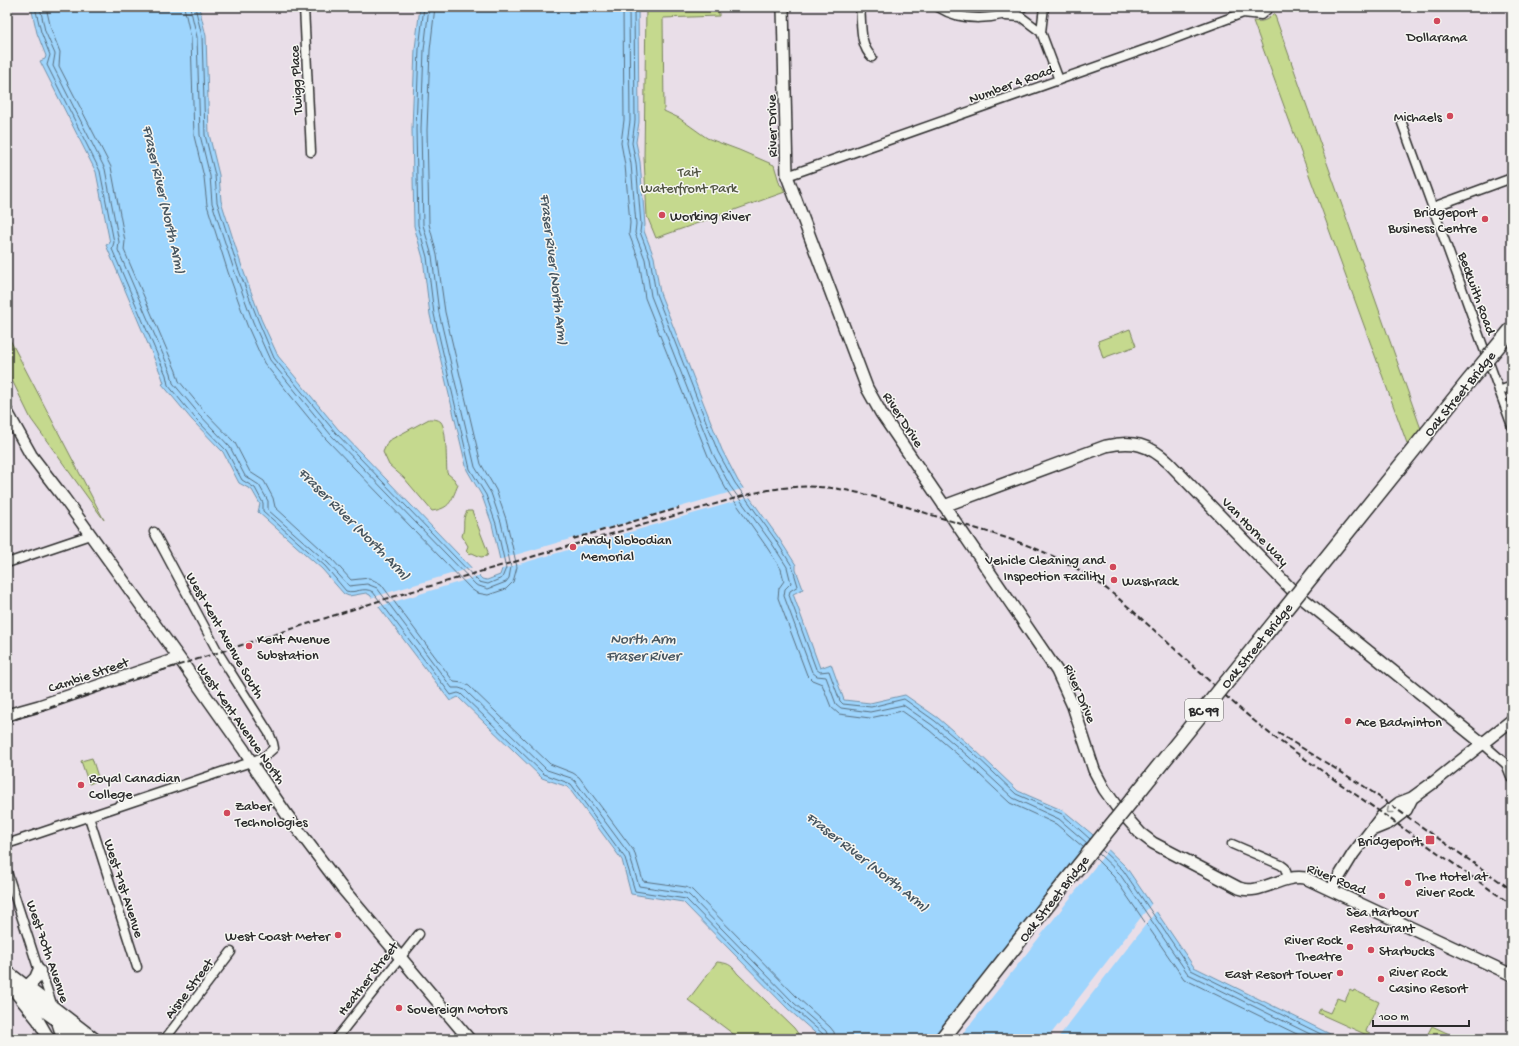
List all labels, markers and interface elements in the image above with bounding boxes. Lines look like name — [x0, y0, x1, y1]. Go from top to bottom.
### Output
marker: Dollarama — [1432, 16, 1442, 26]
place label: Dollarama — [1406, 30, 1469, 47]
street label: Twigg Place — [287, 44, 308, 116]
street label: Number 4 Road — [967, 62, 1058, 109]
street label: River Drive — [764, 94, 783, 157]
place label: Michaels — [1394, 110, 1443, 127]
marker: Michaels — [1445, 111, 1455, 121]
water label: Fraser River (North Arm) — [137, 124, 189, 276]
park label: Tait Waterfront Park — [641, 165, 739, 198]
water label: Fraser River (North Arm) — [535, 193, 571, 346]
place label: Bridgeport Business Centre — [1387, 205, 1478, 238]
place label: Working River — [670, 209, 751, 226]
marker: Working River — [657, 210, 667, 220]
marker: Bridgeport Business Centre — [1480, 214, 1490, 224]
street label: Beckwith Road — [1453, 249, 1499, 339]
street label: Oak Street Bridge — [1421, 348, 1501, 441]
street label: River Drive — [878, 389, 926, 452]
water label: Fraser River (North Arm) — [294, 464, 414, 585]
street label: Van Horne Way — [1216, 494, 1291, 571]
place label: Andy Slobodian Memorial — [581, 533, 672, 566]
marker: Andy Slobodian Memorial — [568, 542, 578, 552]
place label: Vehicle Cleaning and Inspection Facility — [984, 553, 1107, 586]
marker: Vehicle Cleaning and Inspection Facility — [1108, 562, 1118, 572]
street label: West Kent Avenue South — [181, 570, 267, 703]
place label: Washrack — [1122, 574, 1180, 591]
marker: Washrack — [1109, 575, 1119, 585]
street label: Oak Street Bridge — [1218, 600, 1298, 693]
water label: North Arm Fraser River — [606, 631, 683, 666]
place label: Kent Avenue Substation — [257, 632, 330, 665]
marker: Kent Avenue Substation — [244, 641, 254, 651]
street label: Cambie Street — [47, 654, 132, 698]
street label: West Kent Avenue North — [192, 661, 288, 789]
street label: River Drive — [1059, 662, 1099, 727]
road number: BC 99 — [1185, 699, 1223, 721]
place label: Ace Badminton — [1356, 715, 1442, 732]
marker: Ace Badminton — [1343, 716, 1353, 726]
place label: Royal Canadian College — [89, 771, 180, 804]
marker: Royal Canadian College — [76, 780, 86, 790]
place label: Zaber Technologies — [234, 799, 308, 832]
one-way arrow — [1387, 806, 1394, 813]
marker: Zaber Technologies — [222, 808, 232, 818]
water label: Fraser River (North Arm) — [801, 809, 933, 917]
place label: Bridgeport — [1357, 834, 1422, 851]
marker: Bridgeport — [1424, 834, 1436, 846]
street label: West 71st Avenue — [99, 837, 147, 941]
street label: Oak Street Bridge — [1016, 852, 1094, 946]
street label: River Road — [1304, 861, 1370, 901]
place label: The Hotel at River Rock — [1415, 869, 1489, 902]
marker: The Hotel at River Rock — [1403, 878, 1413, 888]
marker: Sea Harbour Restaurant — [1377, 891, 1387, 901]
street label: West 70th Avenue — [21, 898, 72, 1006]
place label: Sea Harbour Restaurant — [1346, 905, 1419, 938]
place label: West Coast Meter — [225, 929, 331, 946]
marker: West Coast Meter — [333, 930, 343, 940]
place label: River Rock Theatre — [1284, 933, 1344, 966]
street label: Heather Street — [335, 938, 404, 1020]
marker: River Rock Theatre — [1345, 942, 1355, 952]
place label: Starbucks — [1379, 944, 1435, 961]
marker: Starbucks — [1366, 945, 1376, 955]
street label: Aisne Street — [162, 955, 219, 1023]
place label: River Rock Casino Resort — [1389, 965, 1469, 998]
place label: East Resort Tower — [1225, 967, 1333, 984]
marker: East Resort Tower — [1335, 968, 1345, 978]
marker: River Rock Casino Resort — [1376, 974, 1386, 984]
place label: Sovereign Motors — [407, 1002, 508, 1019]
scale bar — [1373, 1002, 1469, 1028]
marker: Sovereign Motors — [394, 1003, 404, 1013]
text: 100 m — [1378, 1011, 1409, 1025]

